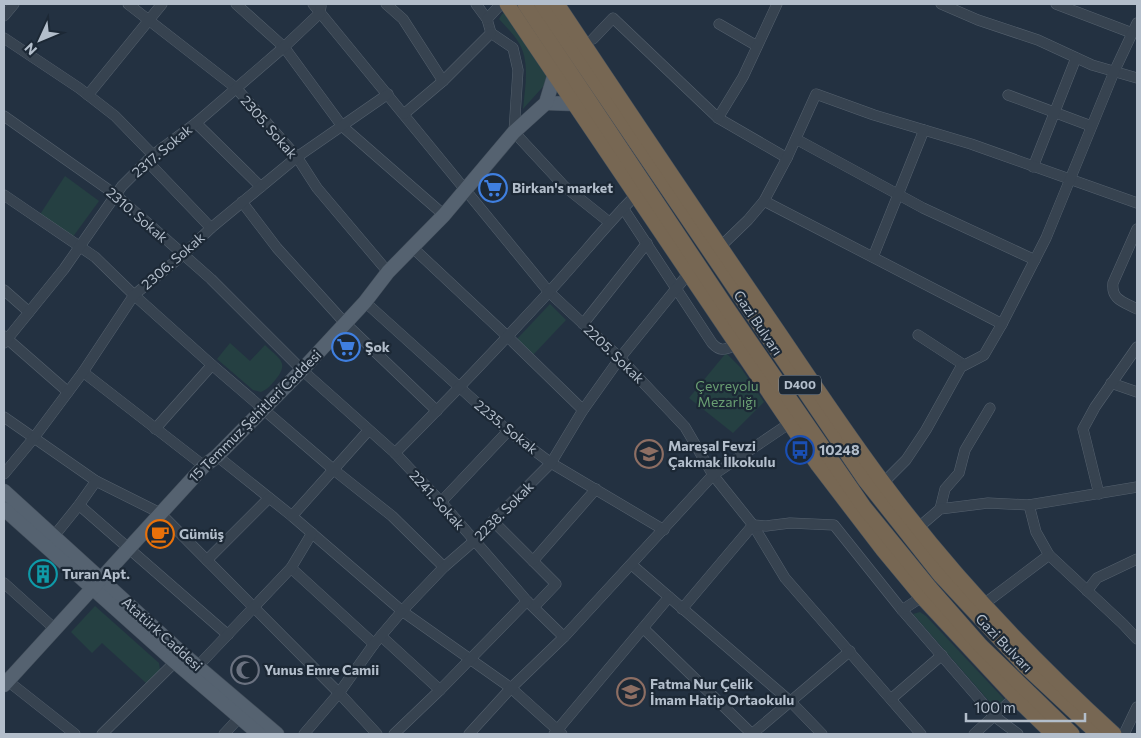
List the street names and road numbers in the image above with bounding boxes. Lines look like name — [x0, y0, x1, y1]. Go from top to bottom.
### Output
street label: 2305. Sokak — [237, 92, 302, 162]
street label: 2317. Sokak — [128, 120, 196, 181]
street label: 2310. Sokak — [103, 183, 172, 246]
street label: 2306. Sokak — [138, 228, 208, 293]
street label: Gazi Bulvarı — [730, 287, 786, 358]
street label: 2205. Sokak — [581, 321, 648, 387]
street label: 15 Temmuz Şehitleri Caddesi — [185, 346, 324, 485]
road number: D400 — [779, 376, 821, 394]
street label: 2235. Sokak — [471, 396, 542, 458]
street label: 2241. Sokak — [406, 466, 469, 533]
street label: 2238. Sokak — [470, 477, 537, 544]
street label: Atatürk Caddesi — [119, 593, 206, 674]
street label: Gazi Bulvarı — [972, 610, 1036, 675]

